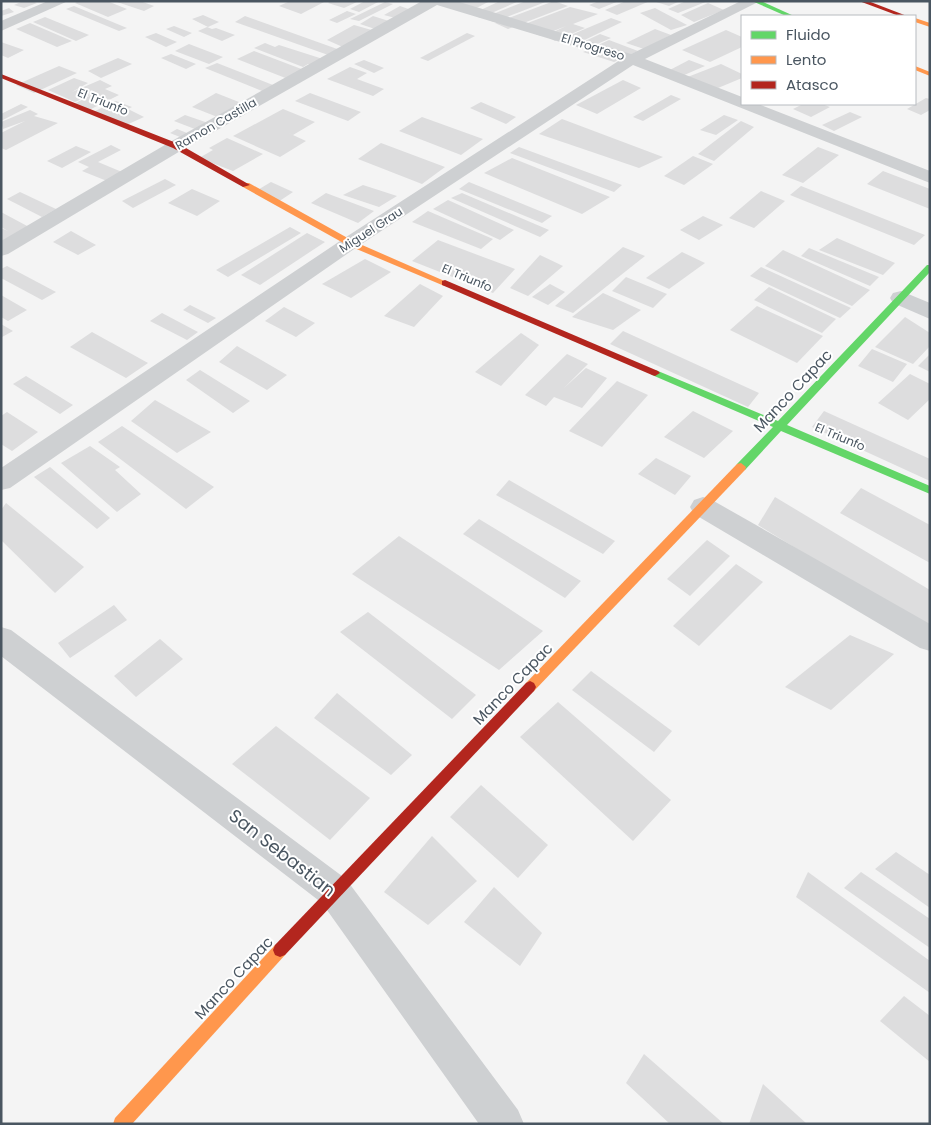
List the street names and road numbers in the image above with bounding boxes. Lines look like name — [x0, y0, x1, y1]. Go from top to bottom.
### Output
street label: El Progreso — [559, 29, 627, 64]
street label: El Triunfo — [75, 84, 131, 120]
street label: Ramon Castilla — [172, 93, 260, 154]
street label: Miguel Grau — [336, 203, 406, 256]
street label: El Triunfo — [439, 259, 495, 296]
street label: Manco Capac — [749, 345, 837, 437]
street label: El Triunfo — [812, 418, 868, 455]
street label: Manco Capac — [468, 638, 557, 729]
street label: San Sebastian — [224, 803, 341, 902]
street label: Manco Capac — [190, 932, 278, 1024]

